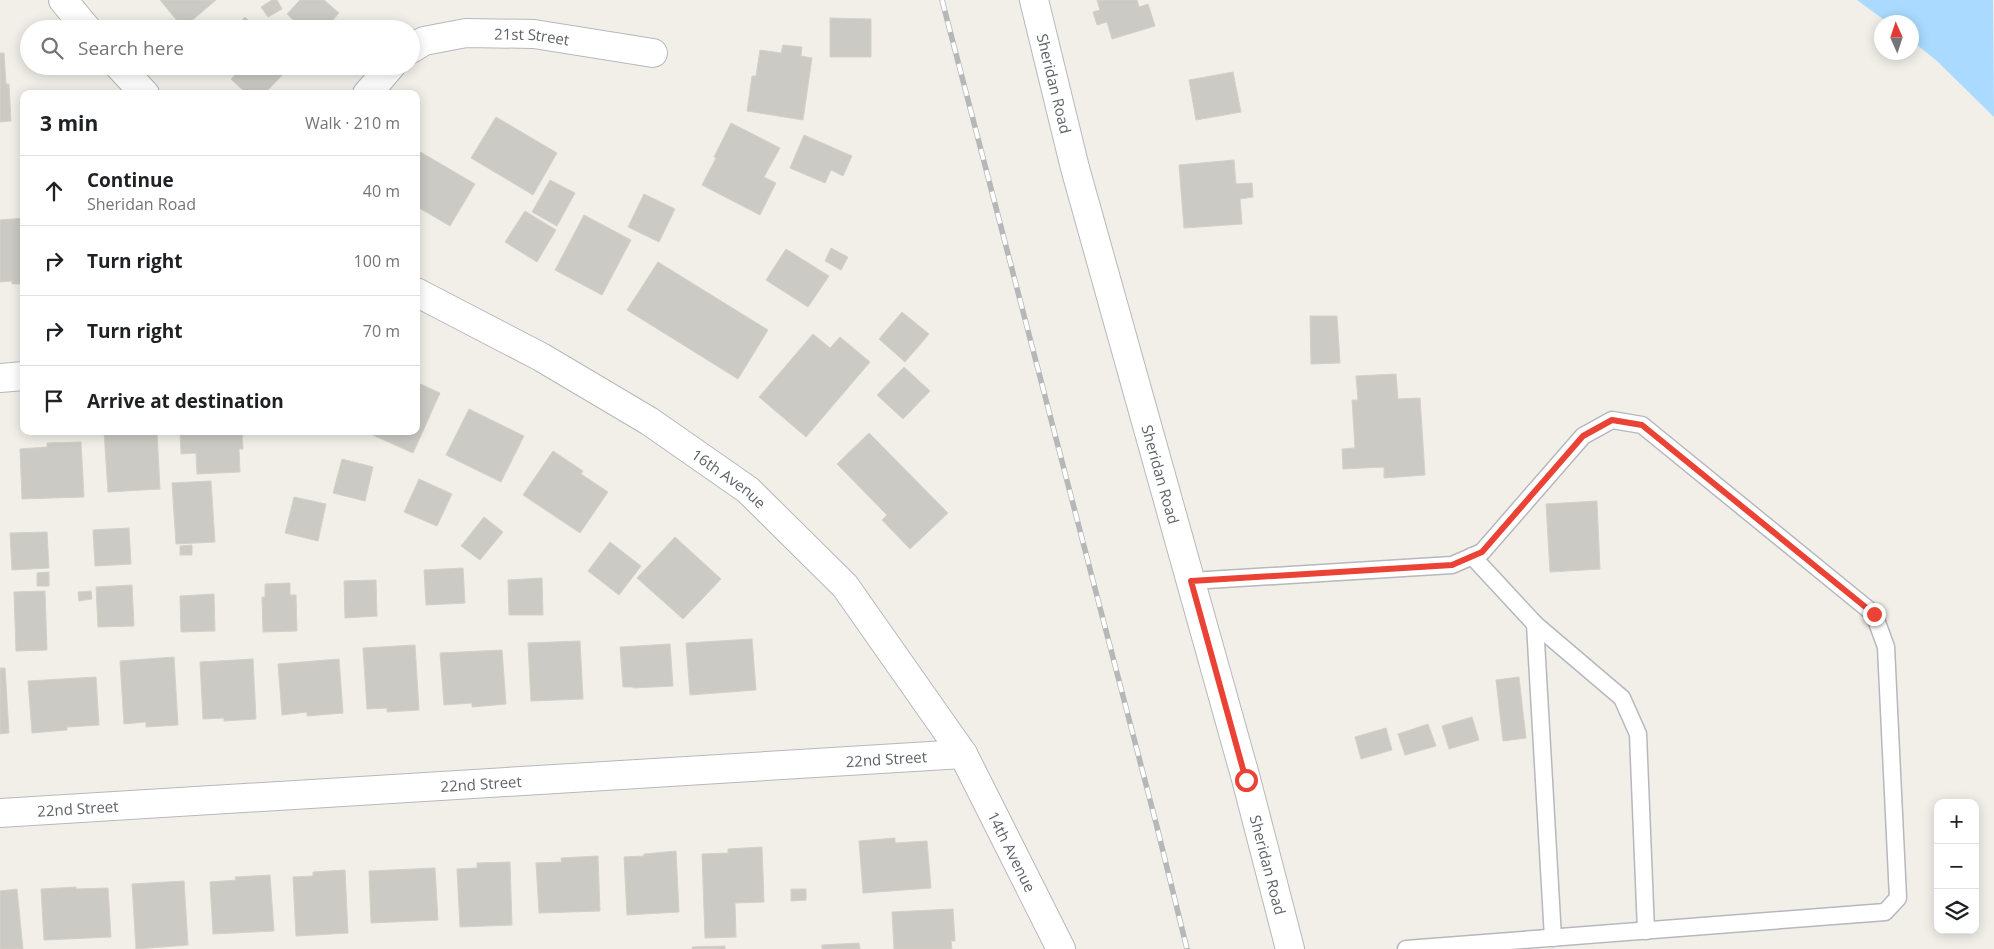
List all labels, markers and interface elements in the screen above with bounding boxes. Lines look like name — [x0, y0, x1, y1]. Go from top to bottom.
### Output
north arrow — [1874, 15, 1919, 60]
search box — [20, 20, 420, 75]
street label: 21st Street — [494, 23, 571, 50]
street label: Sheridan Road — [1033, 31, 1076, 136]
icon: search — [38, 34, 66, 62]
text: Search here — [78, 35, 184, 61]
text: 3 min — [40, 109, 98, 137]
text: Walk · 210 m — [305, 112, 400, 134]
text: Continue — [87, 167, 174, 193]
icon: ahead — [40, 177, 68, 205]
text: 40 m — [363, 180, 400, 202]
text: Sheridan Road — [87, 193, 196, 215]
icon: right — [40, 247, 68, 275]
text: Turn right — [87, 248, 182, 274]
text: 100 m — [354, 250, 400, 272]
icon: right — [40, 317, 68, 345]
text: Turn right — [87, 318, 182, 344]
text: 70 m — [363, 320, 400, 342]
icon: arrive — [40, 387, 68, 415]
text: Arrive at destination — [87, 388, 284, 414]
street label: Sheridan Road — [1137, 422, 1184, 526]
street label: 16th Avenue — [688, 444, 771, 512]
route end — [1863, 603, 1886, 626]
street label: 22nd Street — [845, 746, 928, 771]
route start — [1235, 769, 1258, 792]
street label: 22nd Street — [440, 771, 522, 796]
street label: 22nd Street — [37, 796, 119, 821]
map controls — [1934, 799, 1979, 934]
button: + — [1934, 799, 1979, 844]
street label: 14th Avenue — [983, 808, 1041, 895]
street label: Sheridan Road — [1246, 813, 1291, 917]
button: − — [1934, 844, 1979, 889]
button: layers — [1934, 889, 1979, 934]

